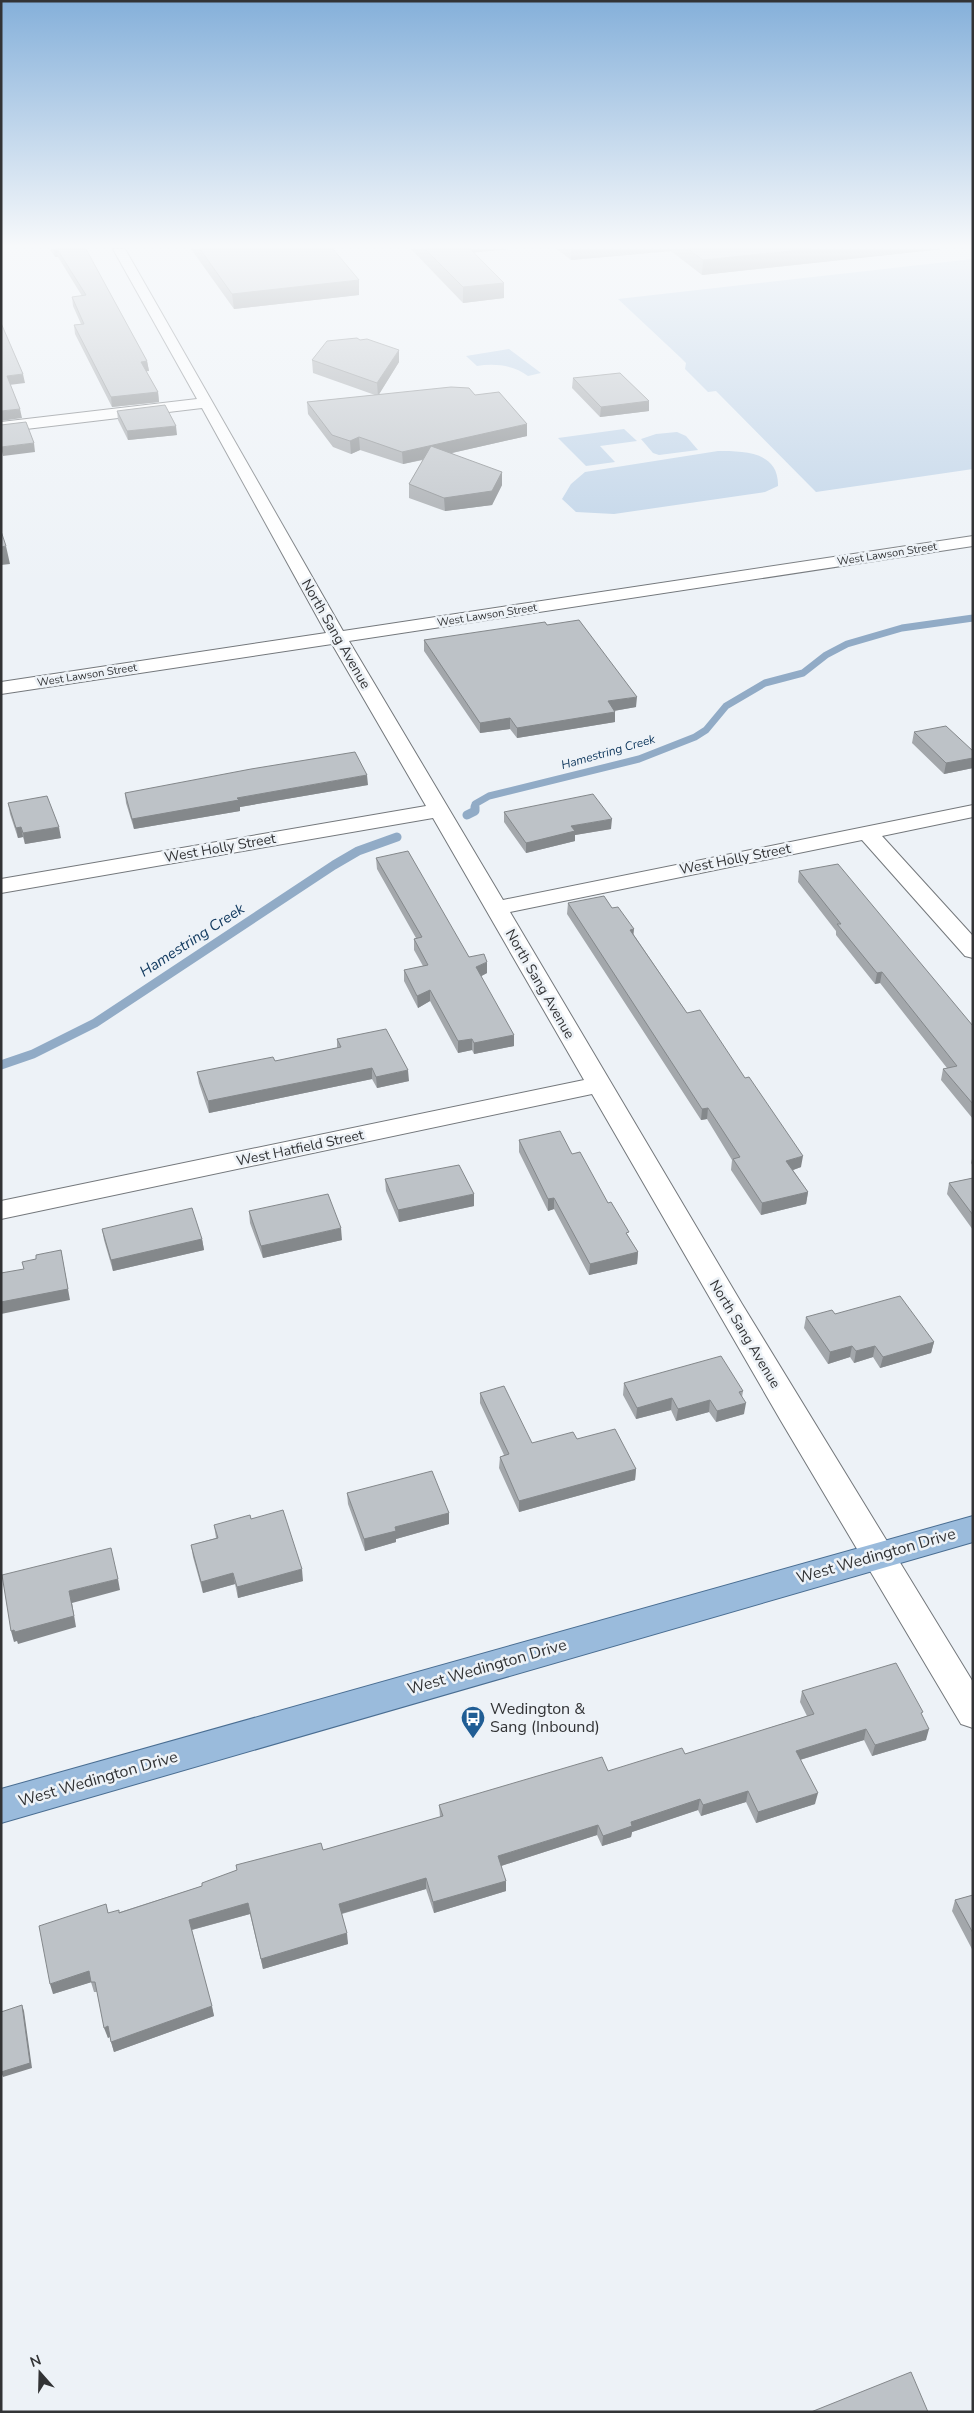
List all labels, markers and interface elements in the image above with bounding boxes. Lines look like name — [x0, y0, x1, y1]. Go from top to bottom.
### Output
street label: West Lawson Street — [836, 539, 938, 569]
street label: North Sang Avenue — [297, 576, 375, 692]
street label: West Lawson Street — [436, 600, 538, 630]
street label: West Lawson Street — [36, 660, 138, 690]
water label: Hamestring Creek — [559, 731, 658, 773]
street label: West Holly Street — [163, 829, 277, 867]
street label: West Holly Street — [678, 839, 792, 879]
water label: Hamestring Creek — [136, 898, 249, 981]
street label: North Sang Avenue — [501, 926, 579, 1042]
street label: West Hatfield Street — [235, 1125, 365, 1171]
street label: North Sang Avenue — [705, 1276, 785, 1392]
street label: West Wedington Drive — [794, 1523, 958, 1589]
street label: West Wedington Drive — [405, 1634, 569, 1700]
place label: Wedington & Sang (Inbound) — [490, 1698, 600, 1738]
bus stop icon: Wedington & Sang (Inbound) — [460, 1705, 486, 1739]
street label: West Wedington Drive — [16, 1746, 180, 1812]
north arrow — [15, 2348, 65, 2398]
text: N — [28, 2351, 44, 2372]

